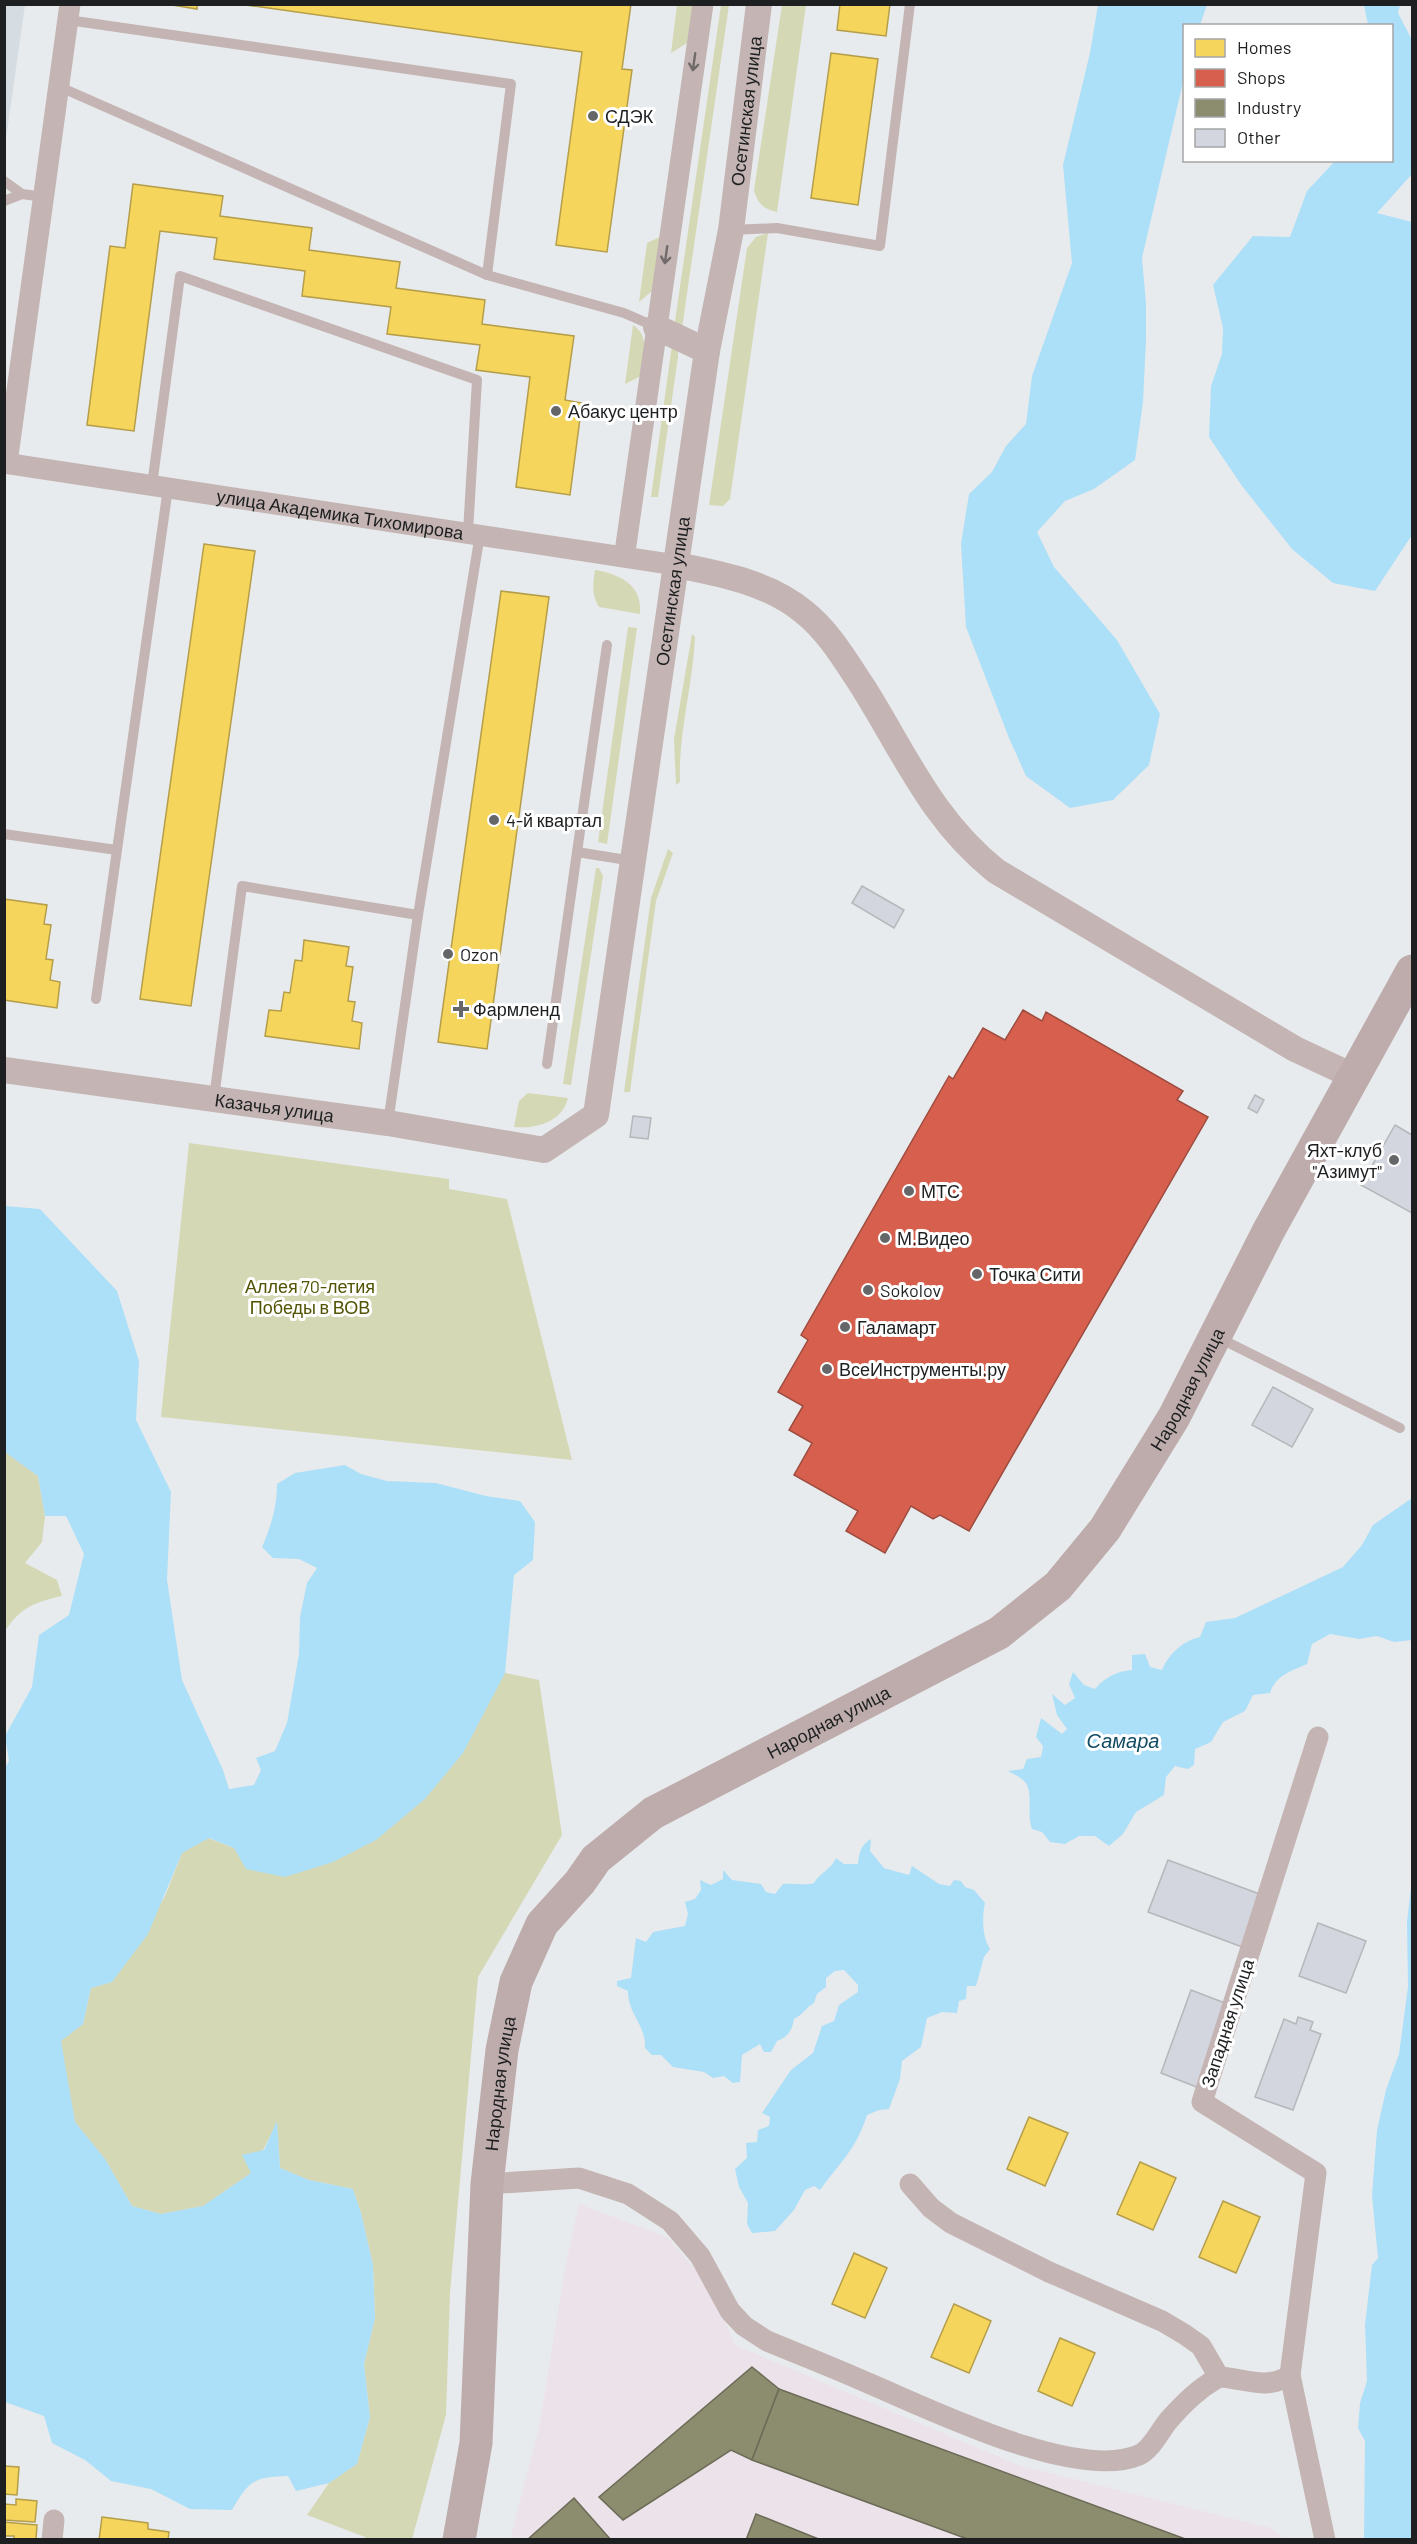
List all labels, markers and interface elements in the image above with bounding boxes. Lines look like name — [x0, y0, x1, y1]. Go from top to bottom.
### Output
legend — [1183, 24, 1393, 162]
street label: Осетинская улица — [726, 34, 766, 187]
text: Homes — [1237, 36, 1291, 58]
one-way arrow — [689, 52, 700, 72]
text: Shops — [1237, 66, 1286, 88]
text: Industry — [1237, 96, 1301, 118]
place label: СДЭК — [605, 105, 654, 127]
marker: СДЭК — [586, 109, 600, 123]
text: Other — [1237, 126, 1281, 148]
one-way arrow — [661, 245, 672, 265]
place label: Абакус центр — [568, 400, 678, 422]
marker: Абакус центр — [549, 404, 563, 418]
street label: улица Академика Тихомирова — [215, 484, 466, 544]
street label: Осетинская улица — [650, 514, 694, 667]
place label: 4-й квартал — [506, 809, 602, 831]
marker: 4-й квартал — [487, 813, 501, 827]
place label: Ozon — [460, 943, 499, 965]
marker: Ozon — [441, 947, 455, 961]
place label: Фармленд — [473, 998, 561, 1020]
marker: Фармленд — [454, 1002, 468, 1016]
street label: Казачья улица — [214, 1088, 336, 1127]
place label: Яхт-клуб "Азимут" — [1307, 1139, 1382, 1182]
marker: Яхт-клуб "Азимут" — [1387, 1153, 1401, 1167]
place label: МТС — [921, 1180, 960, 1202]
marker: МТС — [902, 1184, 916, 1198]
place label: М.Видео — [897, 1227, 970, 1249]
marker: М.Видео — [878, 1231, 892, 1245]
place label: Точка Сити — [989, 1263, 1081, 1285]
marker: Точка Сити — [970, 1267, 984, 1281]
park label: Аллея 70-летия Победы в ВОВ — [245, 1275, 375, 1318]
place label: Sokolov — [880, 1279, 941, 1301]
marker: Sokolov — [861, 1283, 875, 1297]
place label: Галамарт — [857, 1316, 937, 1338]
marker: Галамарт — [838, 1320, 852, 1334]
street label: Народная улица — [1145, 1323, 1229, 1455]
place label: ВсеИнструменты.ру — [839, 1358, 1006, 1380]
marker: ВсеИнструменты.ру — [820, 1362, 834, 1376]
street label: Народная улица — [763, 1680, 895, 1763]
water label: Самара — [1087, 1728, 1159, 1752]
street label: Западная улица — [1196, 1955, 1258, 2090]
street label: Народная улица — [480, 2013, 520, 2152]

